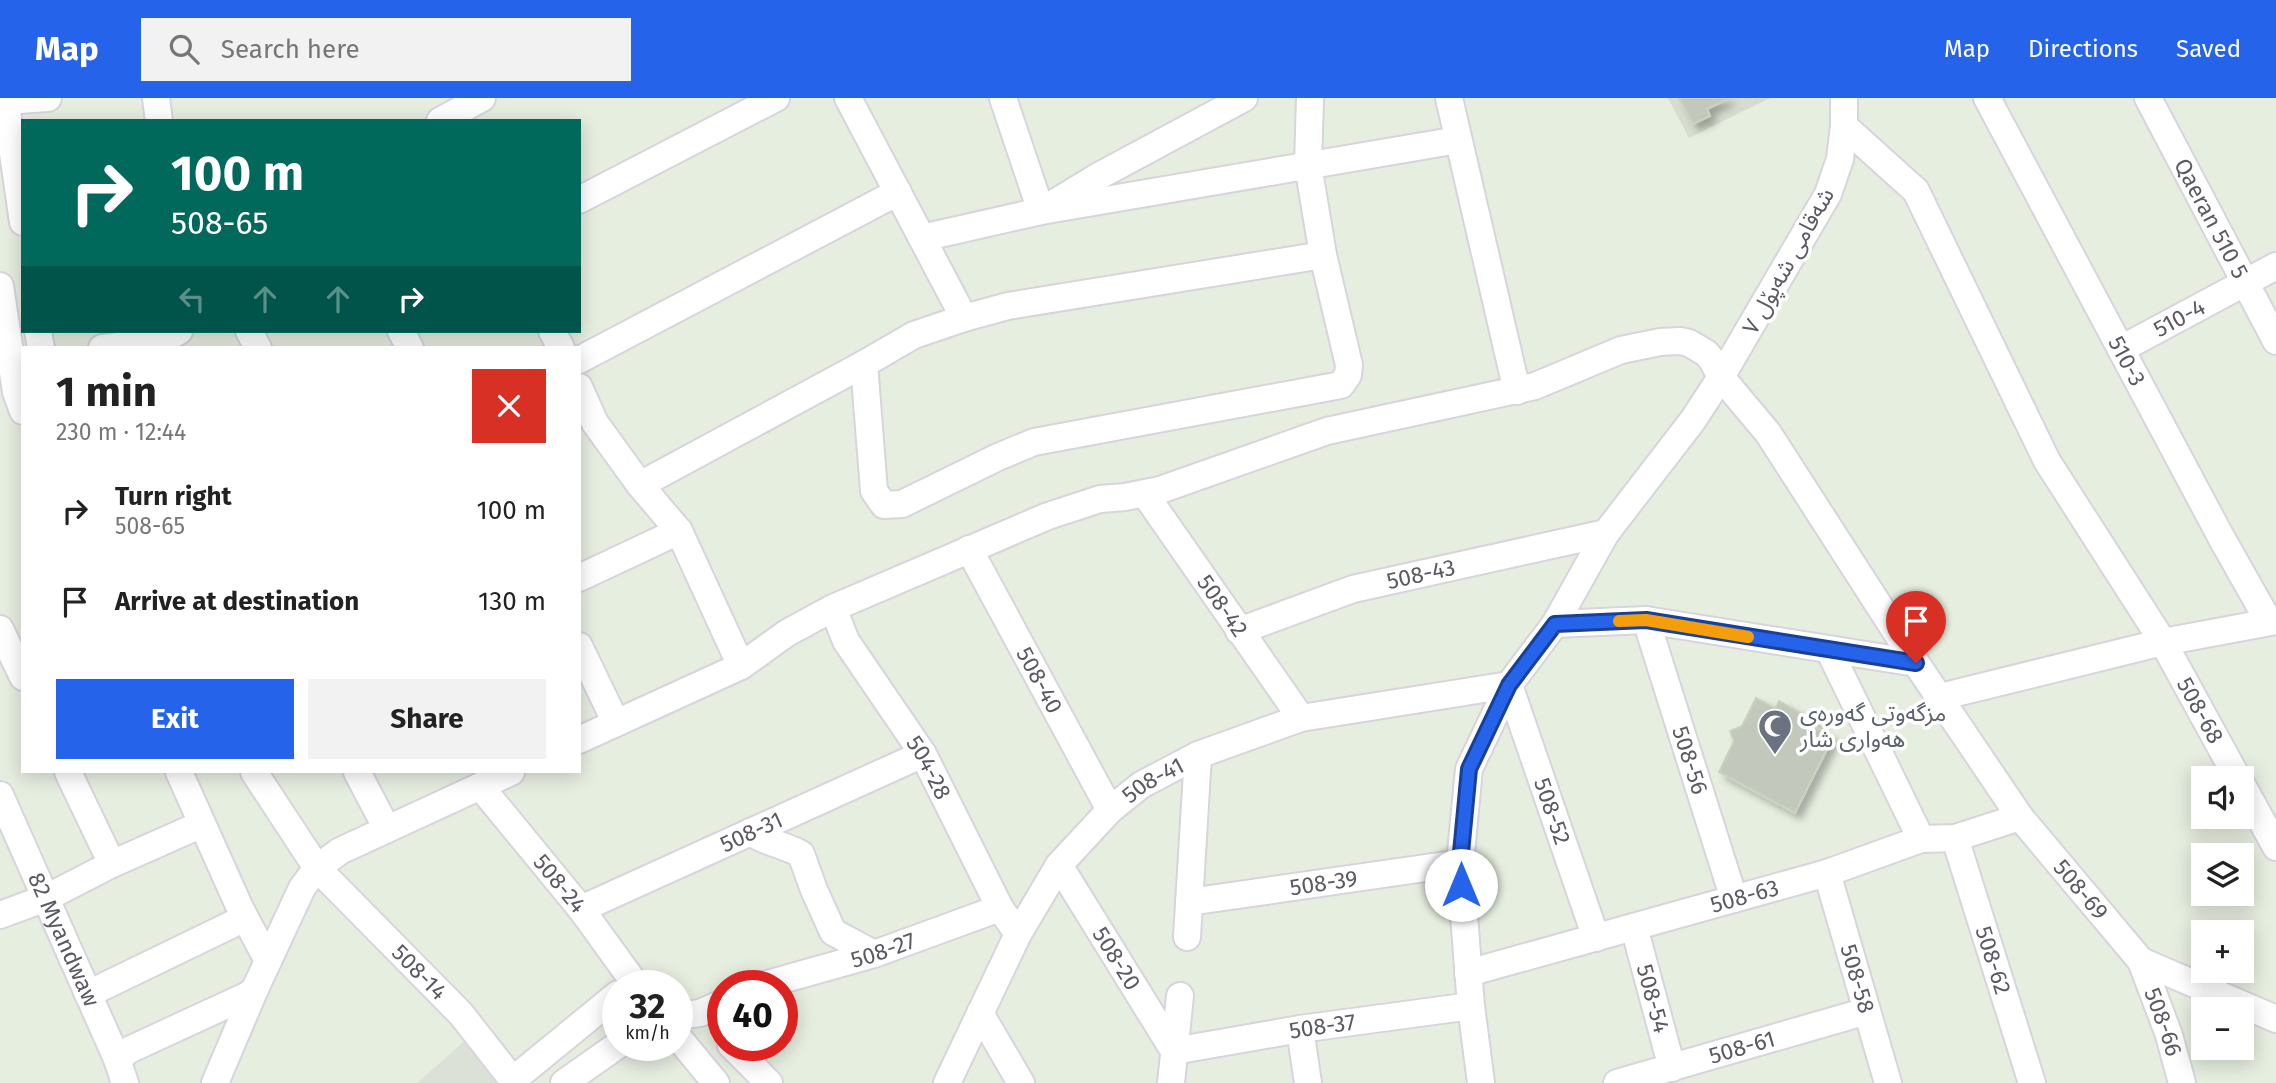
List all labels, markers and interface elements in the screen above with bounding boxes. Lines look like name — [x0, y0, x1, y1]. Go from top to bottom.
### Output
search box — [141, 18, 631, 81]
text: Map — [35, 29, 99, 69]
icon: search — [165, 30, 203, 68]
text: Search here — [221, 34, 360, 65]
text: Map — [1944, 35, 1990, 63]
text: Directions — [2028, 35, 2138, 63]
text: Saved — [2176, 35, 2241, 63]
text: 100 m — [171, 144, 304, 203]
icon: right — [56, 147, 147, 238]
street label: Qaeran 510 5 — [2168, 154, 2254, 283]
street label: شەقامی شەپۆل ٧ — [1736, 183, 1841, 340]
text: 508-65 — [171, 204, 268, 242]
icon: left — [173, 280, 211, 318]
icon: ahead — [246, 280, 284, 318]
icon: ahead — [319, 280, 357, 318]
icon: right — [392, 280, 430, 318]
street label: 510-4 — [2149, 293, 2210, 343]
street label: 510-3 — [2102, 331, 2152, 391]
text: 1 min — [56, 367, 157, 417]
button: close — [472, 369, 546, 443]
text: 230 m · 12:44 — [56, 418, 186, 446]
text: Turn right — [115, 481, 232, 512]
icon: right — [56, 492, 94, 530]
text: 100 m — [477, 495, 546, 526]
text: 508-65 — [115, 512, 185, 540]
street label: 508-43 — [1384, 553, 1458, 595]
street label: 508-42 — [1191, 569, 1254, 642]
icon: arrive — [56, 583, 94, 621]
text: Arrive at destination — [115, 586, 359, 617]
text: 130 m — [478, 586, 546, 617]
pin — [1886, 591, 1946, 663]
icon: arrive — [1897, 602, 1935, 640]
street label: 508-40 — [1011, 642, 1069, 718]
street label: 508-68 — [2171, 672, 2230, 748]
button: Exit — [56, 679, 294, 759]
button: Share — [308, 679, 546, 759]
place label: مزگەوتی گەورەی هەواری شار — [1799, 699, 1946, 753]
mosque icon: مزگەوتی گەورەی هەواری شار — [1756, 707, 1794, 756]
street label: 508-56 — [1666, 723, 1714, 798]
street label: 504-28 — [900, 730, 957, 804]
street label: 508-41 — [1116, 751, 1189, 809]
map controls — [2191, 766, 2254, 1060]
button: sound — [2191, 766, 2254, 829]
street label: 508-52 — [1528, 774, 1577, 848]
street label: 508-31 — [716, 805, 787, 858]
button: layers — [2191, 843, 2254, 906]
street label: 508-24 — [528, 848, 592, 919]
position arrow — [1424, 848, 1498, 922]
street label: 508-69 — [2048, 854, 2114, 925]
street label: 508-39 — [1288, 864, 1359, 901]
street label: 82 Myandwaw — [22, 868, 106, 1011]
street label: 508-63 — [1707, 873, 1782, 919]
button: + — [2191, 920, 2254, 983]
street label: 508-20 — [1087, 922, 1147, 995]
street label: 508-62 — [1970, 923, 2017, 998]
street label: 508-27 — [848, 926, 919, 974]
street label: 508-14 — [386, 938, 453, 1006]
street label: 508-58 — [1834, 941, 1881, 1016]
street label: 508-54 — [1631, 961, 1676, 1036]
speed limit sign: 40 — [707, 970, 798, 1061]
street label: 508-66 — [2138, 984, 2188, 1059]
text: 32 — [630, 985, 665, 1027]
button: − — [2191, 997, 2254, 1060]
street label: 508-37 — [1287, 1008, 1357, 1045]
text: km/h — [625, 1022, 670, 1044]
street label: 508-61 — [1706, 1024, 1778, 1070]

